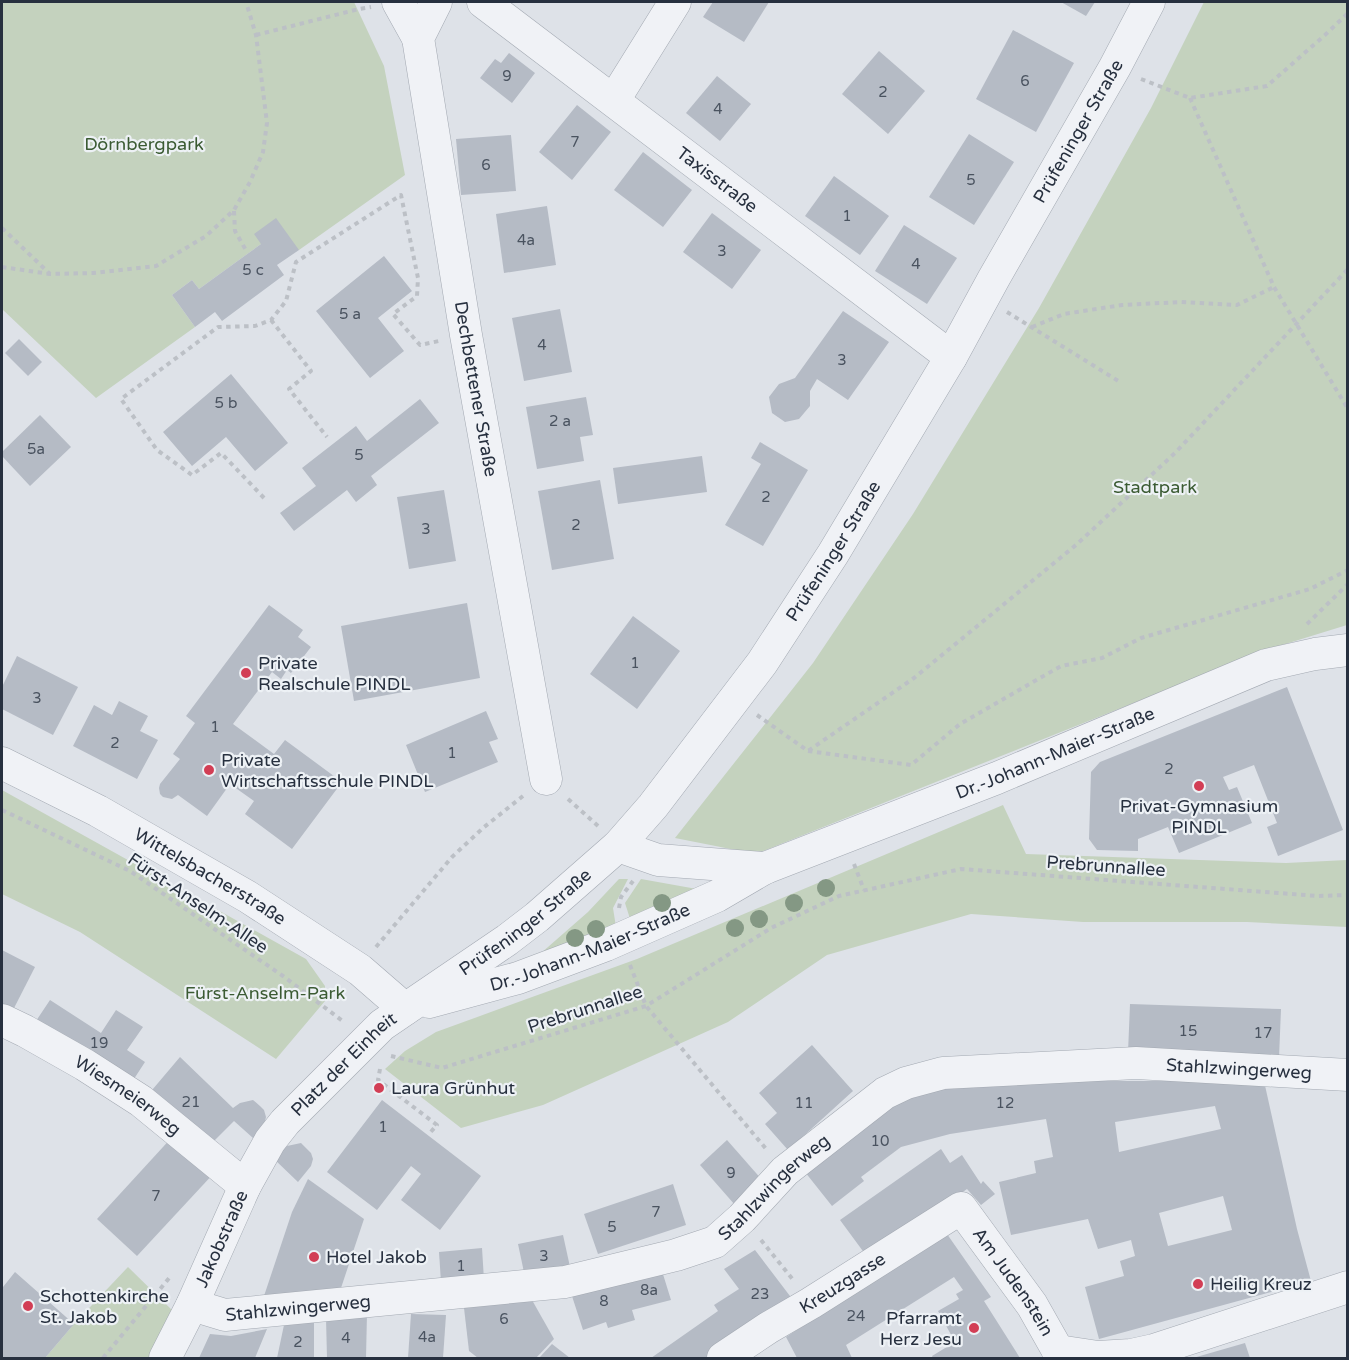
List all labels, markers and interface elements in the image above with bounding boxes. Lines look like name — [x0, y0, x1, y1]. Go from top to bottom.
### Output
street label: Prüfeninger Straße — [1028, 56, 1128, 207]
house number: 9 — [502, 67, 512, 85]
house number: 6 — [1020, 72, 1030, 90]
house number: 2 — [878, 83, 888, 101]
house number: 4 — [713, 100, 723, 118]
park label: Dörnbergpark — [84, 133, 204, 155]
house number: 7 — [570, 133, 580, 151]
street label: Taxisstraße — [672, 142, 762, 218]
house number: 6 — [481, 156, 491, 174]
house number: 5 — [966, 171, 976, 189]
house number: 1 — [842, 207, 852, 225]
house number: 4a — [517, 231, 535, 249]
house number: 3 — [717, 242, 727, 260]
house number: 4 — [911, 255, 921, 273]
house number: 5 c — [242, 261, 264, 279]
street label: Dechbettener Straße — [450, 300, 502, 479]
house number: 5 a — [339, 305, 361, 323]
house number: 4 — [537, 336, 547, 354]
house number: 3 — [837, 351, 847, 369]
house number: 5 b — [215, 394, 237, 412]
house number: 2 a — [549, 412, 571, 430]
house number: 5a — [27, 440, 45, 458]
house number: 5 — [354, 446, 364, 464]
park label: Stadtpark — [1113, 476, 1197, 498]
street label: Prüfeninger Straße — [781, 477, 885, 626]
house number: 2 — [761, 488, 771, 506]
house number: 2 — [571, 516, 581, 534]
house number: 3 — [421, 520, 431, 538]
place label: Private Realschule PINDL — [258, 652, 411, 695]
house number: 1 — [630, 654, 640, 672]
marker: Private Realschule PINDL — [239, 666, 253, 680]
house number: 3 — [32, 689, 42, 707]
street label: Dr.-Johann-Maier-Straße — [952, 702, 1158, 804]
house number: 1 — [210, 718, 220, 736]
house number: 2 — [110, 734, 120, 752]
house number: 1 — [447, 744, 457, 762]
place label: Private Wirtschaftsschule PINDL — [221, 749, 434, 792]
house number: 2 — [1164, 760, 1174, 778]
marker: Private Wirtschaftsschule PINDL — [202, 763, 216, 777]
marker: Privat-Gymnasium PINDL — [1192, 779, 1206, 793]
place label: Privat-Gymnasium PINDL — [1120, 795, 1278, 838]
street label: Wittelsbacherstraße — [130, 823, 290, 930]
street label: Fürst-Anselm-Allee — [124, 848, 272, 958]
street label: Prebrunnallee — [1046, 851, 1166, 881]
street label: Prüfeninger Straße — [455, 864, 596, 980]
street label: Dr.-Johann-Maier-Straße — [487, 898, 693, 996]
street label: Prebrunnallee — [525, 980, 645, 1038]
park label: Fürst-Anselm-Park — [185, 982, 345, 1004]
street label: Platz der Einheit — [286, 1007, 401, 1121]
house number: 15 — [1179, 1022, 1197, 1040]
house number: 17 — [1254, 1024, 1272, 1042]
house number: 19 — [90, 1034, 108, 1052]
street label: Wiesmeierweg — [71, 1050, 186, 1140]
street label: Stahlzwingerweg — [1165, 1054, 1312, 1084]
place label: Laura Grünhut — [391, 1077, 515, 1099]
marker: Laura Grünhut — [372, 1081, 386, 1095]
house number: 21 — [182, 1093, 200, 1111]
house number: 11 — [795, 1094, 813, 1112]
house number: 12 — [996, 1094, 1014, 1112]
house number: 1 — [378, 1118, 388, 1136]
street label: Stahlzwingerweg — [713, 1129, 834, 1245]
house number: 10 — [871, 1132, 889, 1150]
house number: 9 — [726, 1164, 736, 1182]
house number: 7 — [151, 1187, 161, 1205]
street label: Jakobstraße — [190, 1187, 253, 1291]
house number: 7 — [651, 1203, 661, 1221]
house number: 5 — [607, 1218, 617, 1236]
street label: Am Judenstein — [968, 1223, 1058, 1340]
place label: Hotel Jakob — [326, 1246, 427, 1268]
house number: 3 — [539, 1247, 549, 1265]
street label: Kreuzgasse — [795, 1248, 890, 1318]
marker: Hotel Jakob — [307, 1250, 321, 1264]
house number: 1 — [456, 1257, 466, 1275]
place label: Heilig Kreuz — [1210, 1273, 1312, 1295]
marker: Heilig Kreuz — [1191, 1277, 1205, 1291]
house number: 8a — [640, 1281, 658, 1299]
place label: Schottenkirche St. Jakob — [40, 1285, 169, 1328]
house number: 23 — [751, 1285, 769, 1303]
street label: Stahlzwingerweg — [224, 1290, 372, 1326]
house number: 8 — [599, 1292, 609, 1310]
marker: Schottenkirche St. Jakob — [21, 1299, 35, 1313]
house number: 24 — [847, 1307, 865, 1325]
place label: Pfarramt Herz Jesu — [880, 1307, 962, 1350]
house number: 6 — [499, 1310, 509, 1328]
marker: Pfarramt Herz Jesu — [967, 1321, 981, 1335]
house number: 4a — [418, 1328, 436, 1346]
house number: 4 — [341, 1329, 351, 1347]
house number: 2 — [293, 1333, 303, 1351]

